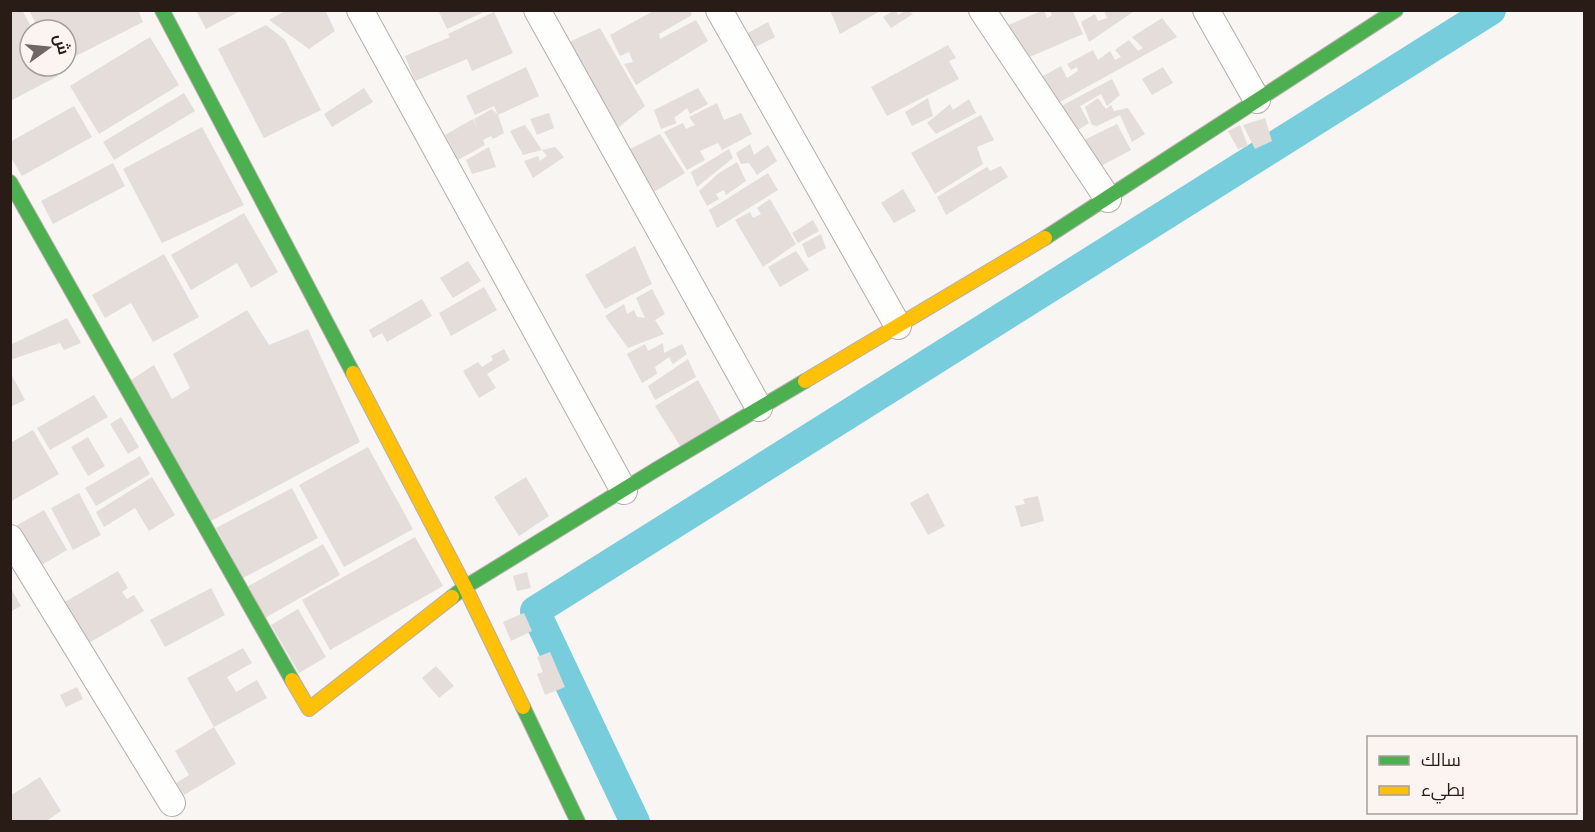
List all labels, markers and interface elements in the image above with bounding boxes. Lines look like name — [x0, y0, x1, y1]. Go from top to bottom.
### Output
north arrow — [18, 18, 78, 78]
text: ش — [50, 32, 75, 57]
legend — [1367, 736, 1577, 814]
text: سالك — [1421, 748, 1461, 770]
text: بطيء — [1421, 778, 1465, 804]

